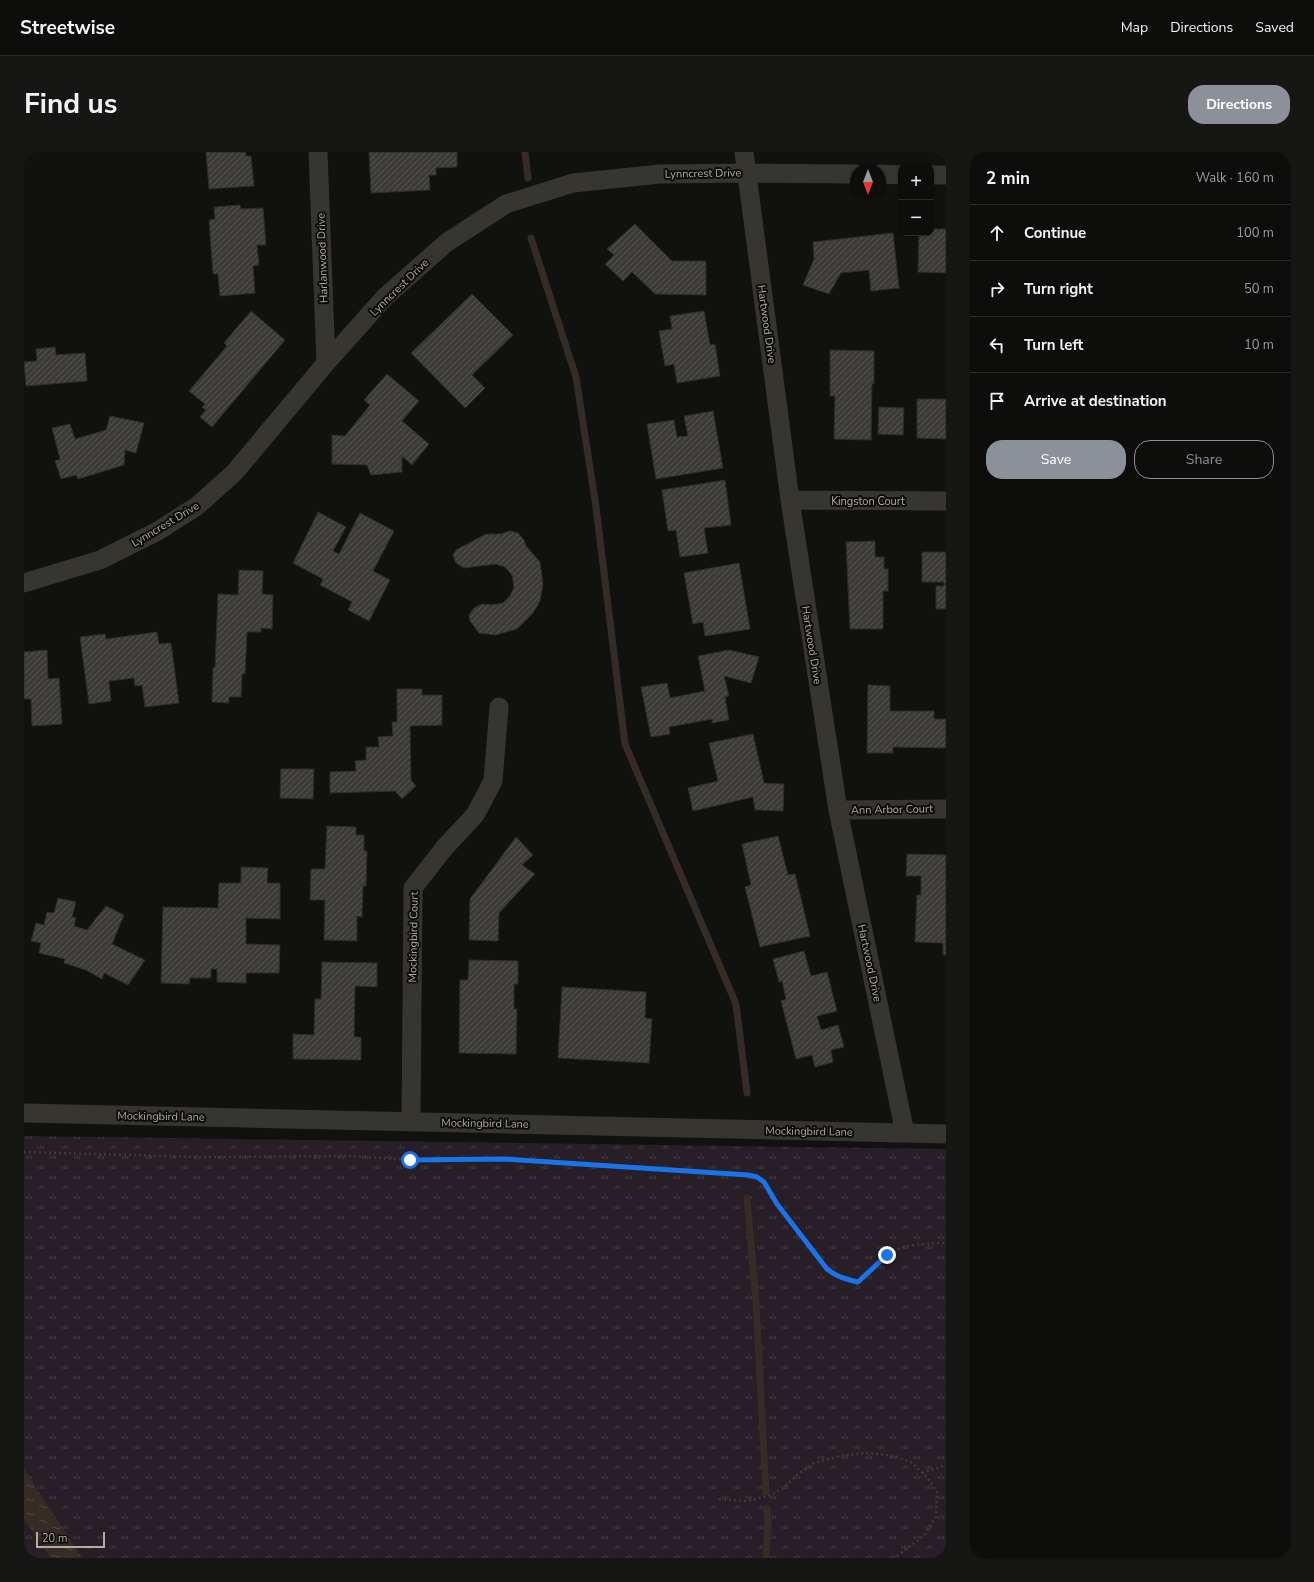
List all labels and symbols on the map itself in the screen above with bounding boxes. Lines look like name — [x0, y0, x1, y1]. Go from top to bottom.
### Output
north arrow — [850, 164, 886, 200]
street label: Lynncrest Drive — [665, 165, 742, 182]
street label: Harlanwood Drive — [313, 213, 332, 303]
street label: Lynncrest Drive — [367, 255, 432, 319]
street label: Hartwood Drive — [754, 284, 779, 364]
street label: Kingston Court — [831, 494, 905, 509]
street label: Lynncrest Drive — [129, 498, 202, 551]
street label: Hartwood Drive — [798, 605, 825, 685]
street label: Ann Arbor Court — [851, 801, 933, 818]
street label: Mockingbird Court — [405, 891, 422, 983]
street label: Hartwood Drive — [854, 923, 885, 1003]
street label: Mockingbird Lane — [117, 1108, 205, 1125]
street label: Mockingbird Lane — [441, 1115, 529, 1132]
street label: Mockingbird Lane — [765, 1123, 853, 1140]
route start — [401, 1151, 419, 1169]
route end — [878, 1246, 896, 1264]
scale bar — [36, 1530, 105, 1549]

